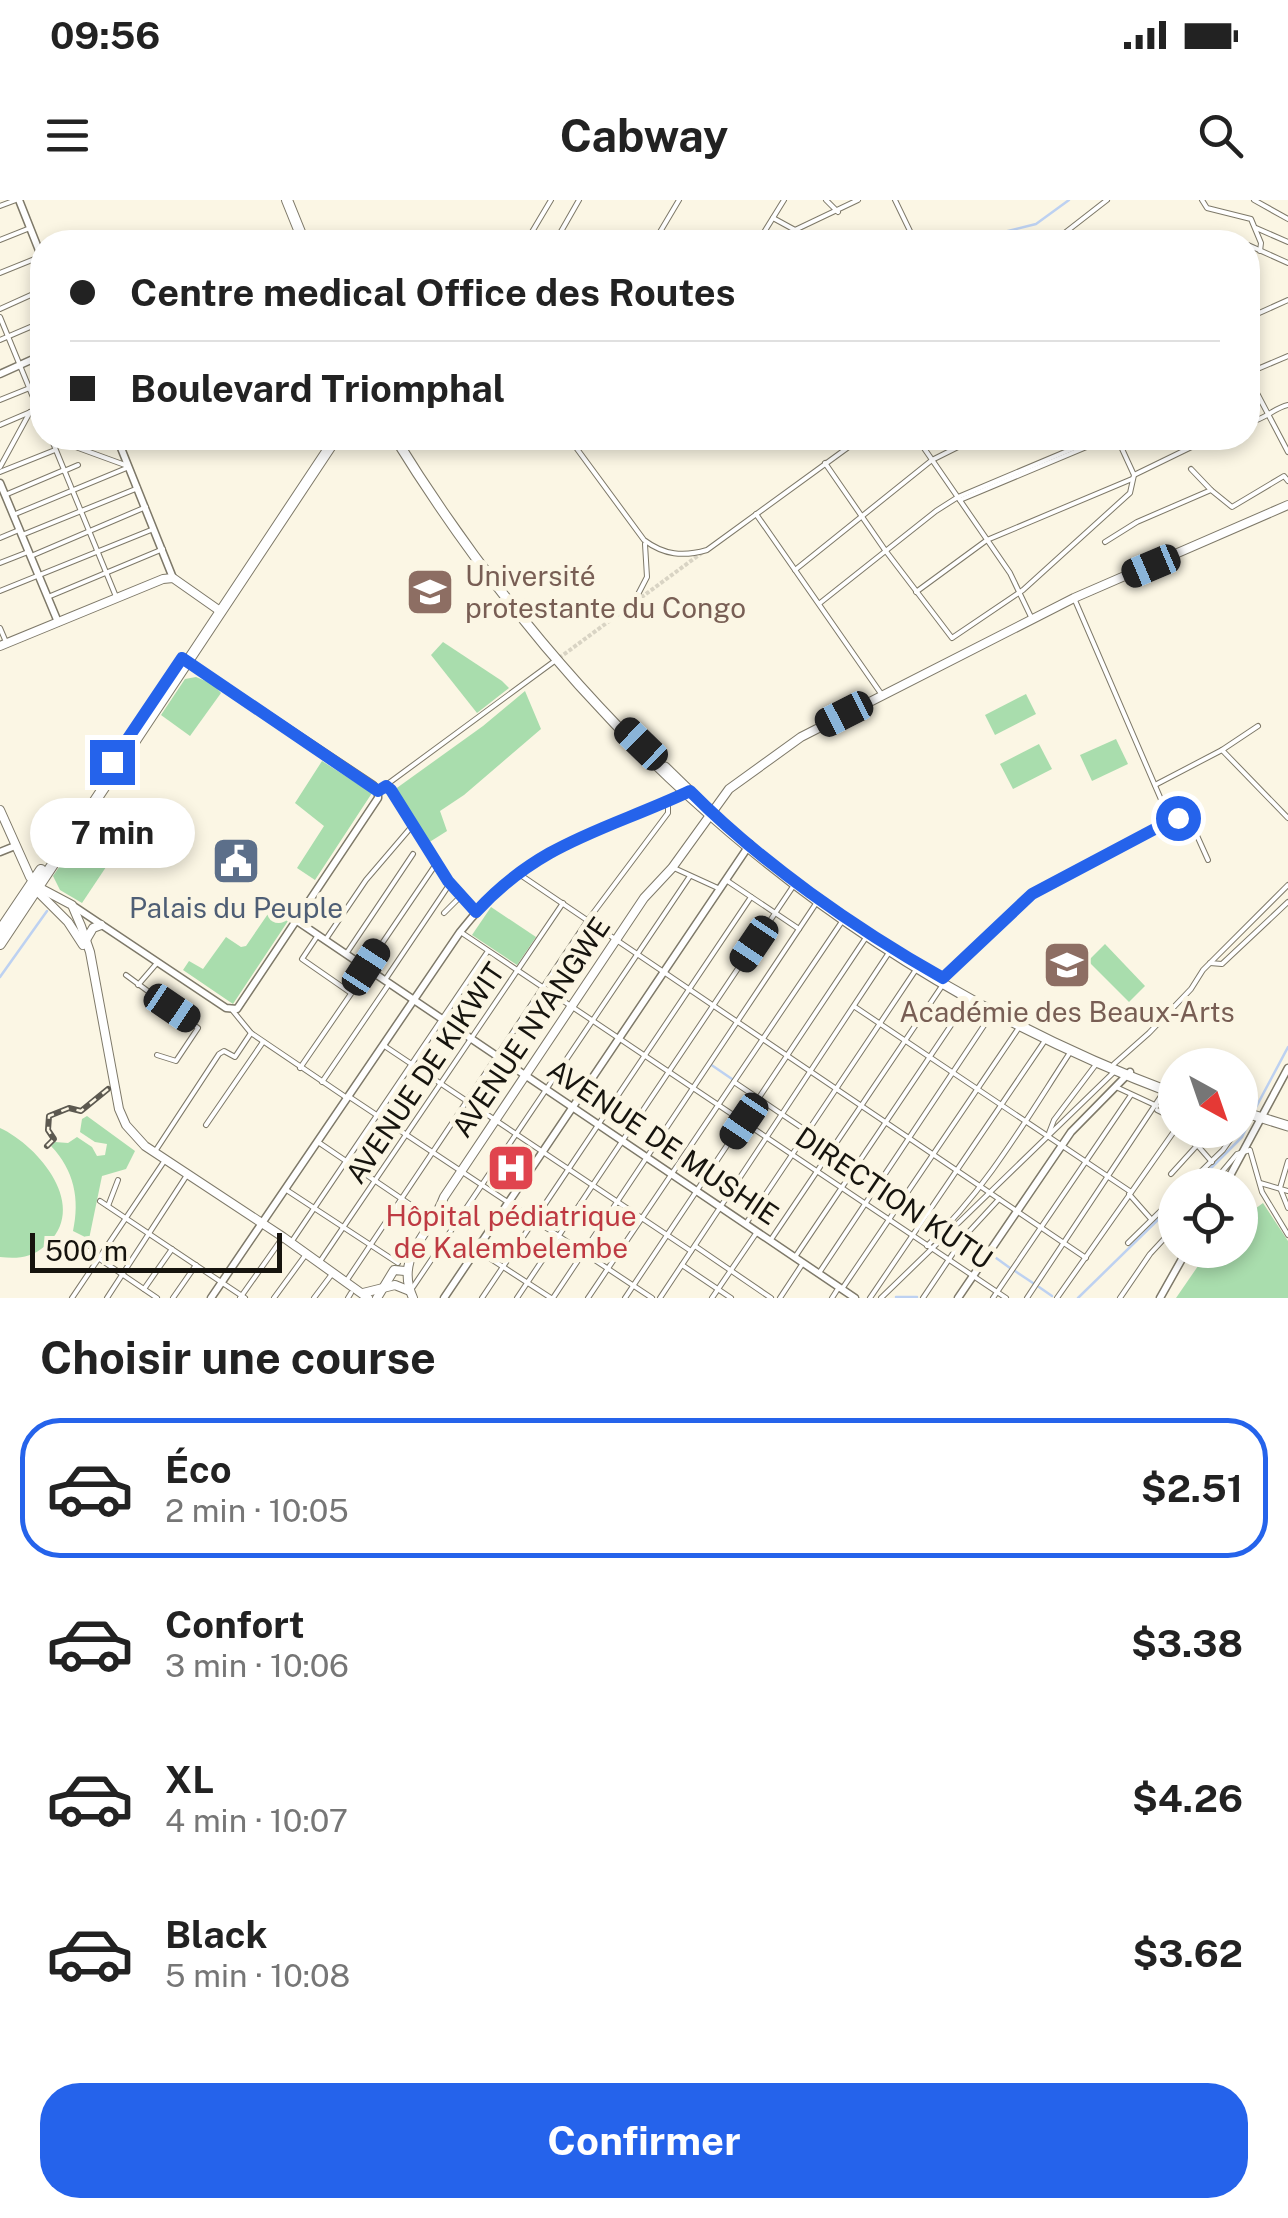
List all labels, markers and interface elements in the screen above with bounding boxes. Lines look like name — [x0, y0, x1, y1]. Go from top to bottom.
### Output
text: 09:56 — [50, 13, 160, 58]
icon: menu — [40, 108, 95, 163]
icon: search — [1193, 108, 1248, 163]
text: Cabway — [560, 109, 728, 162]
text: Centre medical Office des Routes — [130, 270, 736, 315]
text: Boulevard Triomphal — [130, 366, 505, 411]
car — [1118, 540, 1184, 592]
place label: Université protestante du Congo — [465, 559, 746, 624]
school or university icon: Université protestante du Congo — [404, 566, 456, 618]
car — [810, 687, 878, 741]
car — [609, 712, 673, 776]
route end — [90, 740, 135, 785]
route start — [1156, 796, 1201, 841]
callout: 7 min — [29, 797, 194, 867]
text: 7 min — [71, 814, 154, 851]
public building icon: Palais du Peuple — [210, 835, 262, 887]
place label: Palais du Peuple — [129, 891, 343, 924]
street label: AVENUE NYANGWE — [445, 910, 616, 1143]
car — [725, 911, 783, 977]
car — [337, 934, 395, 1000]
school or university icon: Académie des Beaux-Arts — [1041, 939, 1093, 991]
street label: AVENUE DE KIKWIT — [338, 956, 511, 1189]
car — [139, 979, 205, 1037]
place label: Académie des Beaux-Arts — [899, 995, 1235, 1028]
north arrow — [1158, 1048, 1258, 1148]
map controls — [1158, 1048, 1258, 1268]
street label: AVENUE DE MUSHIE — [542, 1052, 785, 1231]
car — [715, 1088, 773, 1154]
street label: DIRECTION KUTU — [790, 1120, 999, 1276]
hospital icon: Hôpital pédiatrique de Kalembelembe — [485, 1142, 537, 1194]
button: locate — [1158, 1168, 1258, 1268]
place label: Hôpital pédiatrique de Kalembelembe — [385, 1199, 637, 1264]
scale bar — [30, 1228, 282, 1272]
text: 500 m — [45, 1234, 128, 1267]
text: Choisir une course — [40, 1331, 436, 1384]
icon: car — [45, 1443, 135, 1533]
text: Éco — [165, 1447, 232, 1492]
text: $2.51 — [1141, 1466, 1243, 1511]
text: 2 min · 10:05 — [165, 1492, 349, 1529]
icon: car — [45, 1598, 135, 1688]
text: Confort — [165, 1602, 305, 1647]
text: $3.38 — [1131, 1621, 1243, 1666]
text: 3 min · 10:06 — [165, 1647, 349, 1684]
icon: car — [45, 1753, 135, 1843]
text: XL — [165, 1757, 214, 1802]
text: $4.26 — [1132, 1776, 1243, 1821]
text: 4 min · 10:07 — [165, 1802, 348, 1839]
icon: car — [45, 1908, 135, 1998]
text: Black — [165, 1912, 268, 1957]
text: $3.62 — [1132, 1931, 1243, 1976]
text: 5 min · 10:08 — [165, 1957, 350, 1994]
button: Confirmer — [40, 2083, 1248, 2198]

